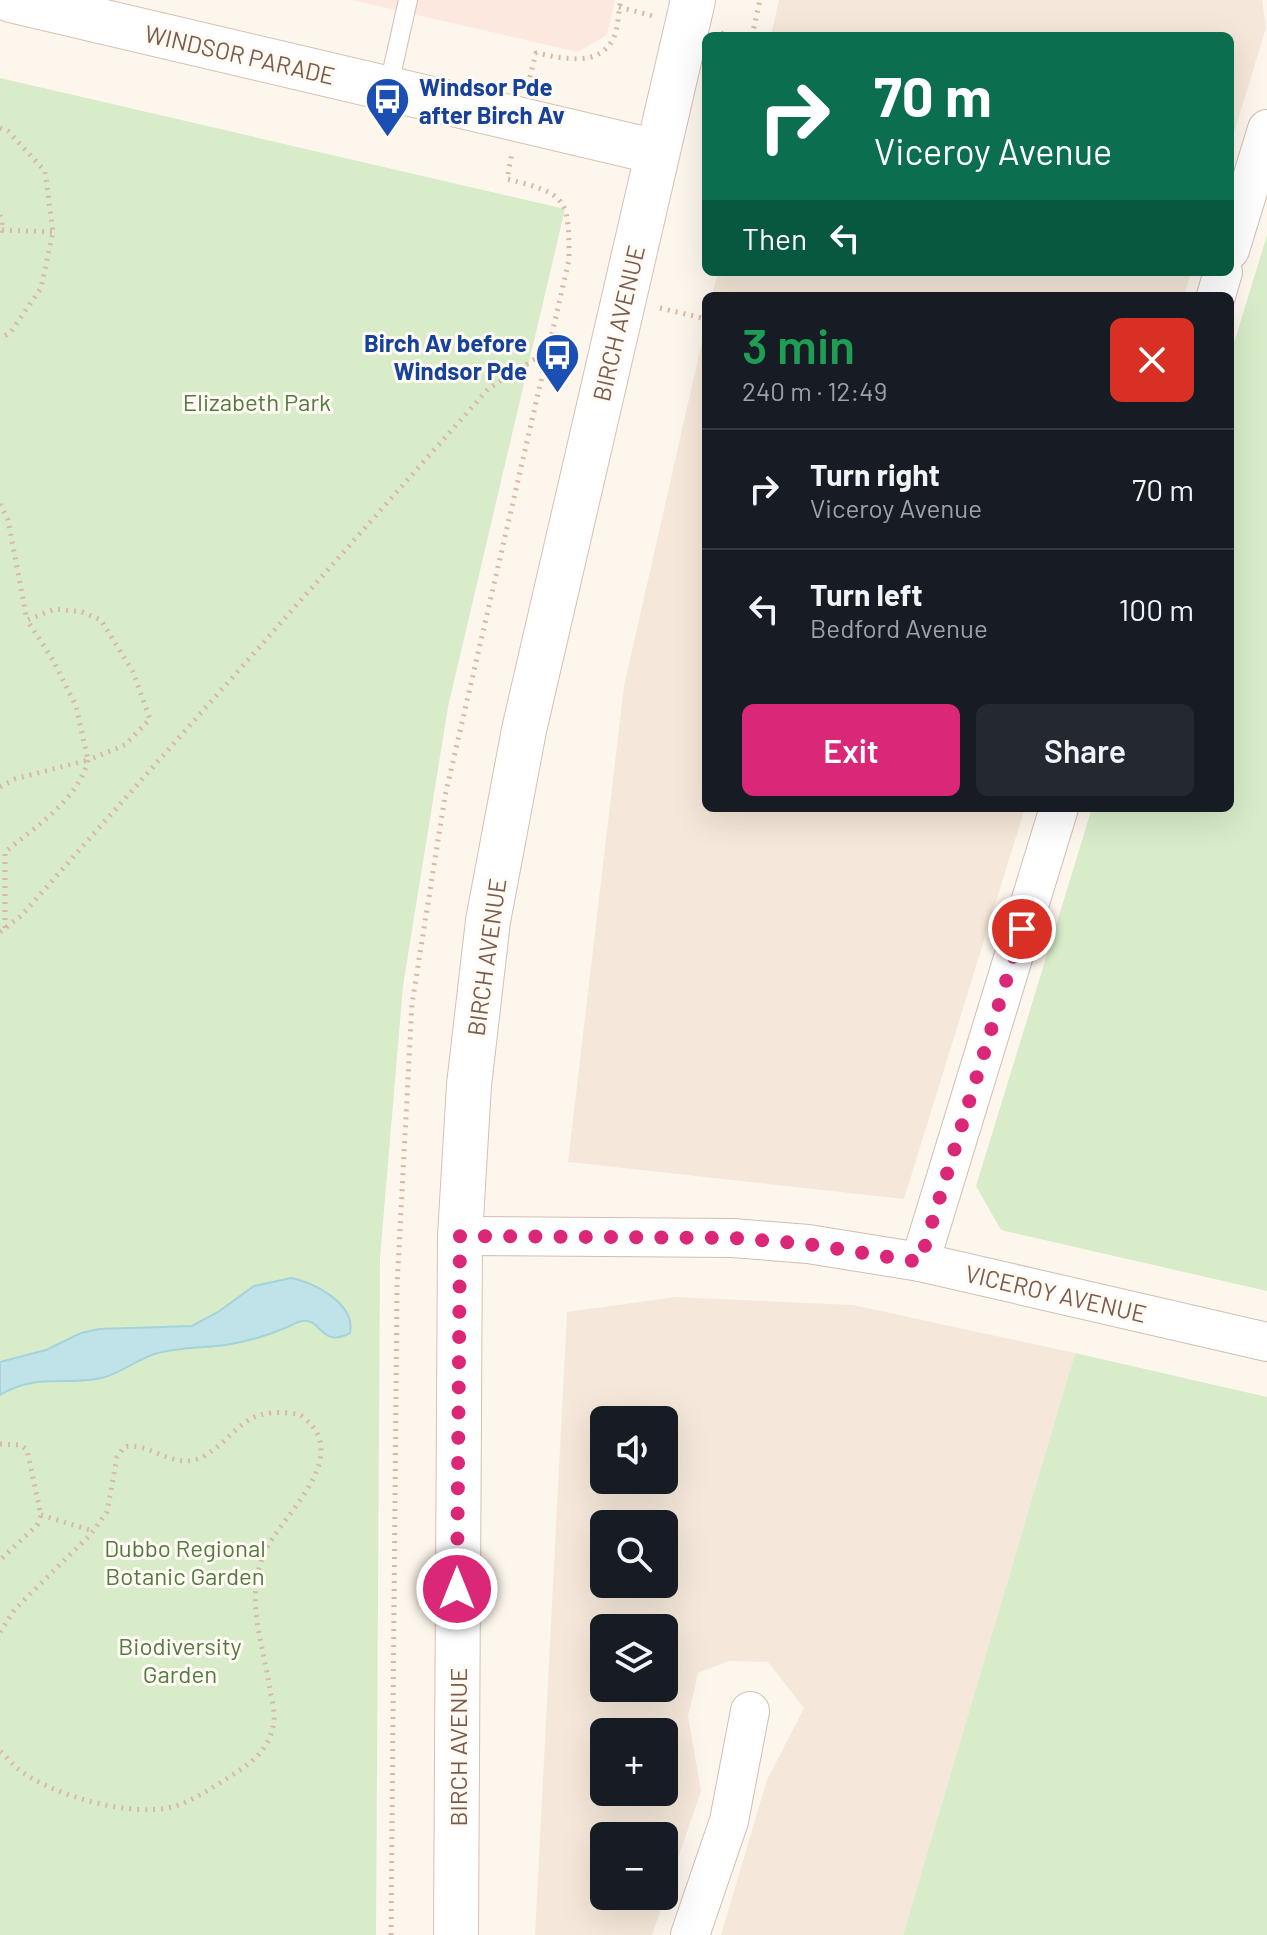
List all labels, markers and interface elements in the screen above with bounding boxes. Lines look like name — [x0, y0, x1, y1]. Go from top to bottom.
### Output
street label: WINDSOR PARADE — [142, 18, 338, 90]
text: 70 m — [874, 61, 992, 128]
icon: right — [742, 64, 846, 168]
place label: Windsor Pde after Birch Av — [419, 72, 565, 129]
bus stop icon: Windsor Pde after Birch Av — [364, 76, 412, 139]
text: Viceroy Avenue — [874, 129, 1112, 172]
icon: left — [823, 216, 867, 260]
text: Then — [742, 220, 807, 256]
street label: BIRCH AVENUE — [586, 242, 650, 404]
text: 3 min — [742, 316, 855, 374]
button: close — [1110, 318, 1194, 402]
place label: Birch Av before Windsor Pde — [364, 328, 527, 385]
bus stop icon: Birch Av before Windsor Pde — [534, 332, 582, 395]
text: 240 m · 12:49 — [742, 375, 887, 406]
park label: Elizabeth Park — [183, 387, 331, 416]
text: Turn right — [810, 456, 940, 492]
icon: right — [742, 467, 786, 511]
text: 70 m — [1132, 471, 1194, 507]
text: Viceroy Avenue — [810, 492, 982, 523]
text: Turn left — [810, 576, 923, 612]
icon: left — [742, 587, 786, 631]
text: 100 m — [1119, 591, 1194, 627]
text: Bedford Avenue — [810, 612, 988, 643]
button: Exit — [742, 704, 960, 796]
button: Share — [976, 704, 1194, 796]
street label: BIRCH AVENUE — [461, 876, 511, 1038]
pin — [988, 895, 1056, 963]
icon: arrive — [1000, 907, 1044, 951]
street label: VICEROY AVENUE — [962, 1258, 1150, 1328]
map controls — [590, 1406, 678, 1910]
button: sound — [590, 1406, 678, 1494]
button: search — [590, 1510, 678, 1598]
park label: Dubbo Regional Botanic Garden — [104, 1533, 266, 1590]
position arrow — [415, 1547, 499, 1631]
button: layers — [590, 1614, 678, 1702]
park label: Biodiversity Garden — [118, 1631, 242, 1688]
street label: BIRCH AVENUE — [443, 1667, 472, 1827]
button: + — [590, 1718, 678, 1806]
button: − — [590, 1822, 678, 1910]

